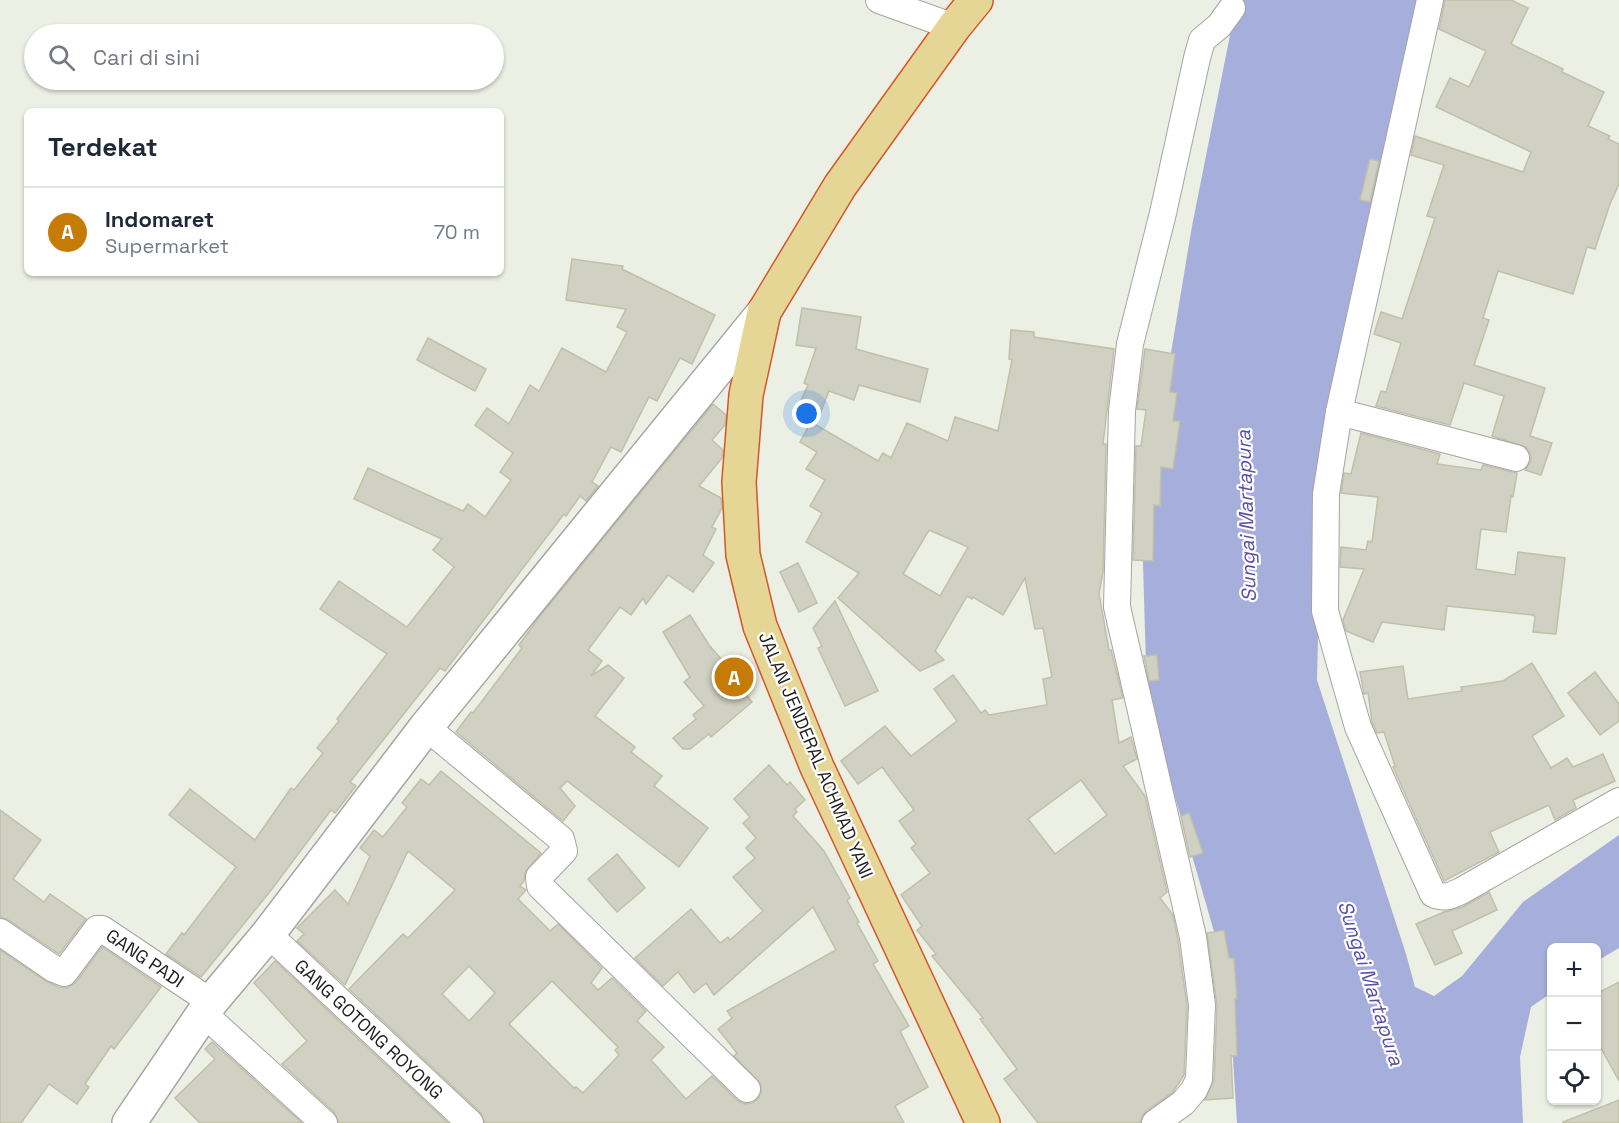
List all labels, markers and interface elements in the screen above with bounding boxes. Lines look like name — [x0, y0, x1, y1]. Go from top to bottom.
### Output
search box — [24, 24, 504, 90]
icon: search — [45, 41, 78, 74]
text: Cari di sini — [93, 43, 200, 71]
text: Terdekat — [48, 130, 158, 164]
text: Indomaret — [105, 205, 214, 233]
text: A — [61, 219, 74, 245]
text: 70 m — [434, 219, 480, 245]
text: Supermarket — [105, 233, 229, 259]
your location — [792, 399, 821, 428]
water label: Sungai Martapura — [1230, 429, 1262, 602]
street label: JALAN JENDERAL ACHMAD YANI — [754, 628, 878, 882]
pin: A — [714, 654, 754, 700]
water label: Sungai Martapura — [1332, 897, 1410, 1069]
street label: GANG PADI — [102, 924, 188, 992]
map controls — [1547, 943, 1601, 1105]
button: + — [1547, 943, 1601, 997]
street label: GANG GOTONG ROYONG — [290, 954, 448, 1104]
button: − — [1547, 997, 1601, 1051]
button: locate — [1547, 1051, 1601, 1105]

